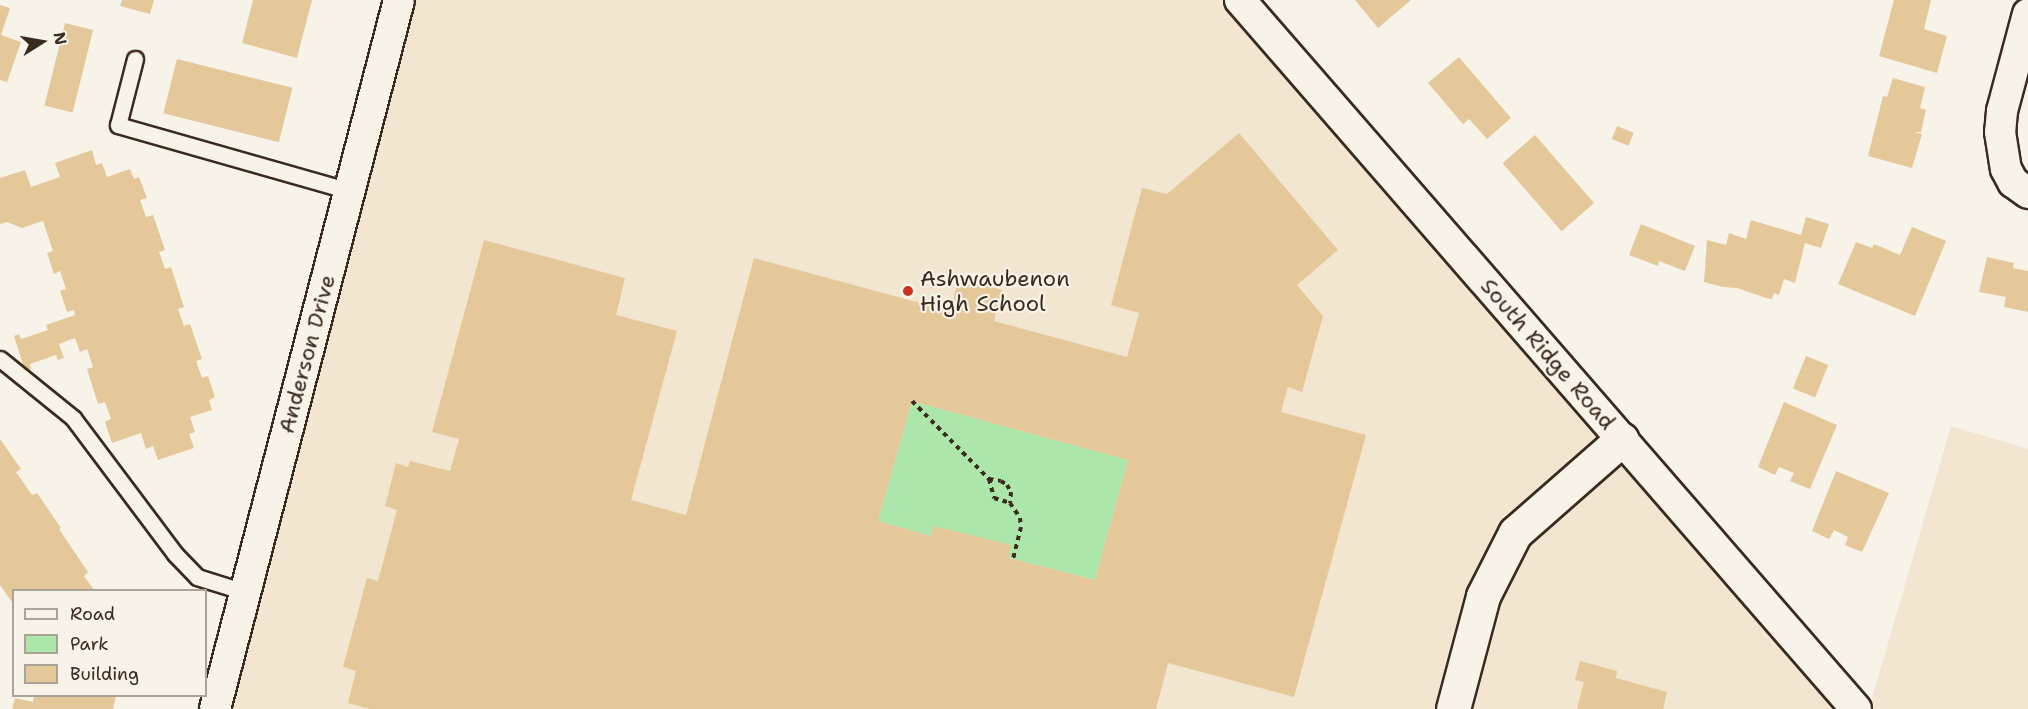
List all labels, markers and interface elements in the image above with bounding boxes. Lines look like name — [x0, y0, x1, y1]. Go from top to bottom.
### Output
north arrow — [12, 12, 72, 72]
text: N — [49, 30, 72, 47]
place label: Ashwaubenon High School — [920, 265, 1070, 316]
street label: Anderson Drive — [273, 272, 341, 436]
street label: South Ridge Road — [1475, 273, 1621, 435]
marker: Ashwaubenon High School — [901, 284, 915, 298]
legend — [12, 589, 207, 697]
text: Road — [70, 602, 115, 626]
text: Park — [70, 632, 109, 656]
text: Building — [70, 662, 139, 686]

